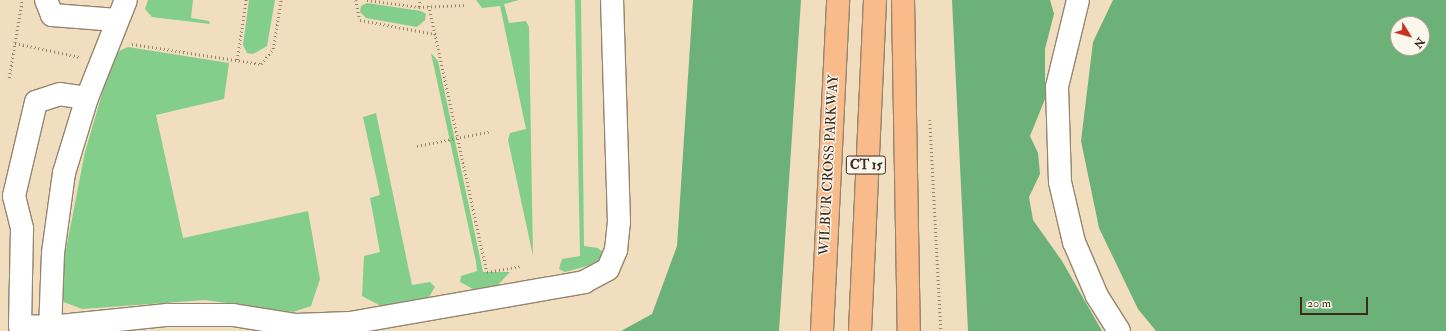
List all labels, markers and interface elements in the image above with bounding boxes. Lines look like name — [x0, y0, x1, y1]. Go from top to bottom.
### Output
north arrow — [1390, 16, 1430, 56]
text: N — [1411, 35, 1427, 51]
street label: WILBUR CROSS PARKWAY — [816, 74, 842, 256]
road number: CT 15 — [845, 154, 887, 176]
scale bar — [1302, 289, 1370, 315]
text: 20 m — [1307, 296, 1331, 311]

